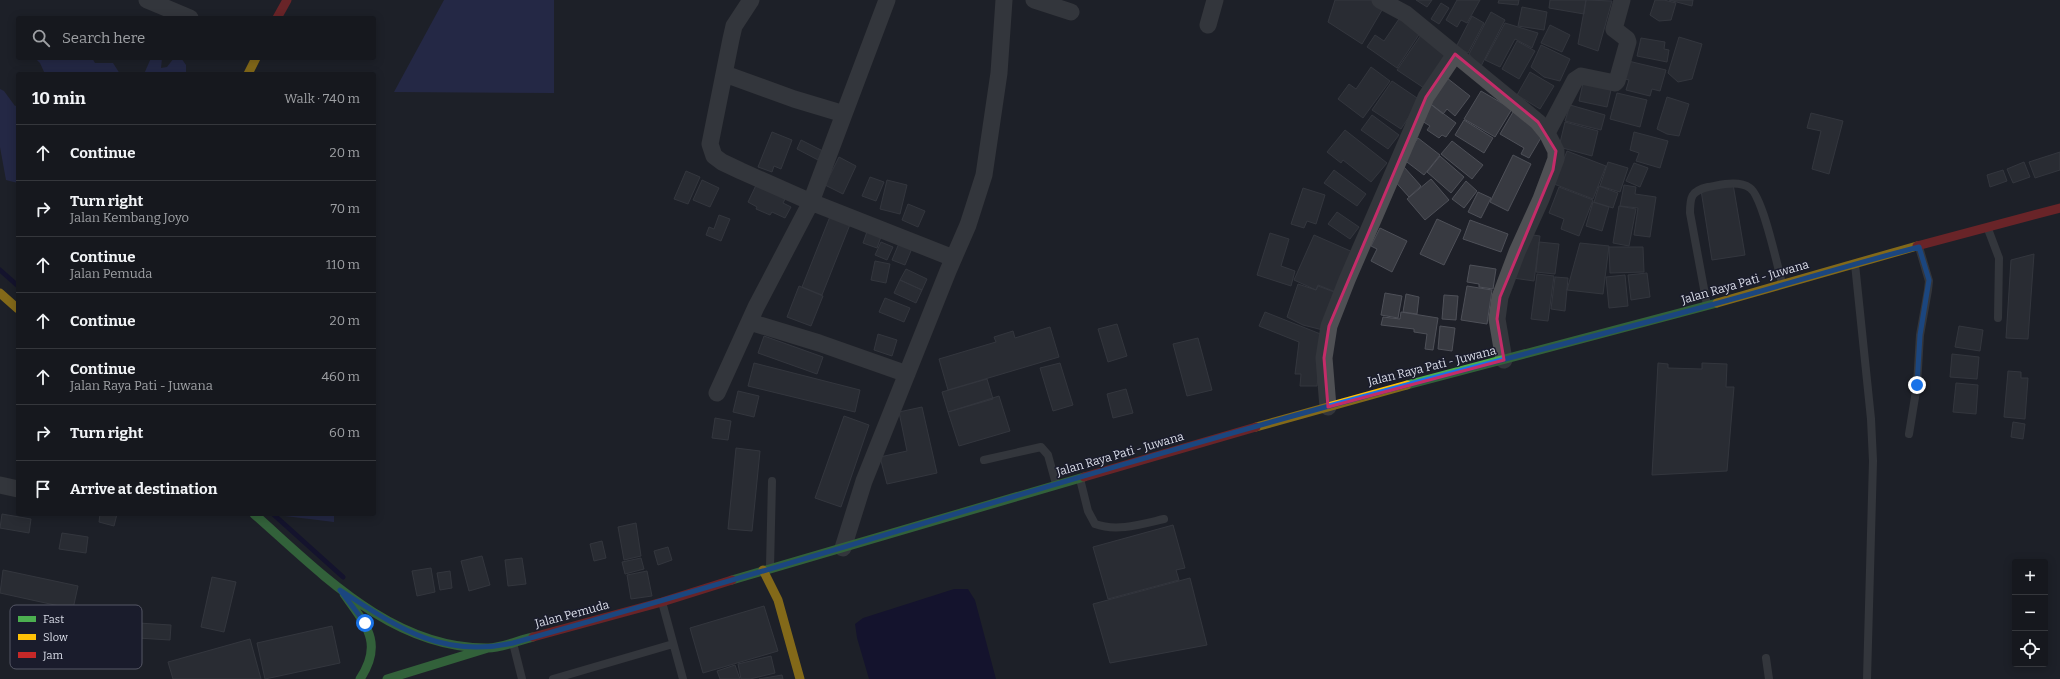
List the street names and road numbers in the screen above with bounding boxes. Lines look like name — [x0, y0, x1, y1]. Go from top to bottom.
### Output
street label: Jalan Raya Pati - Juwana — [1679, 257, 1811, 307]
street label: Jalan Raya Pati - Juwana — [1365, 343, 1498, 389]
street label: Jalan Raya Pati - Juwana — [1054, 429, 1186, 479]
street label: Jalan Pemuda — [532, 597, 611, 631]

